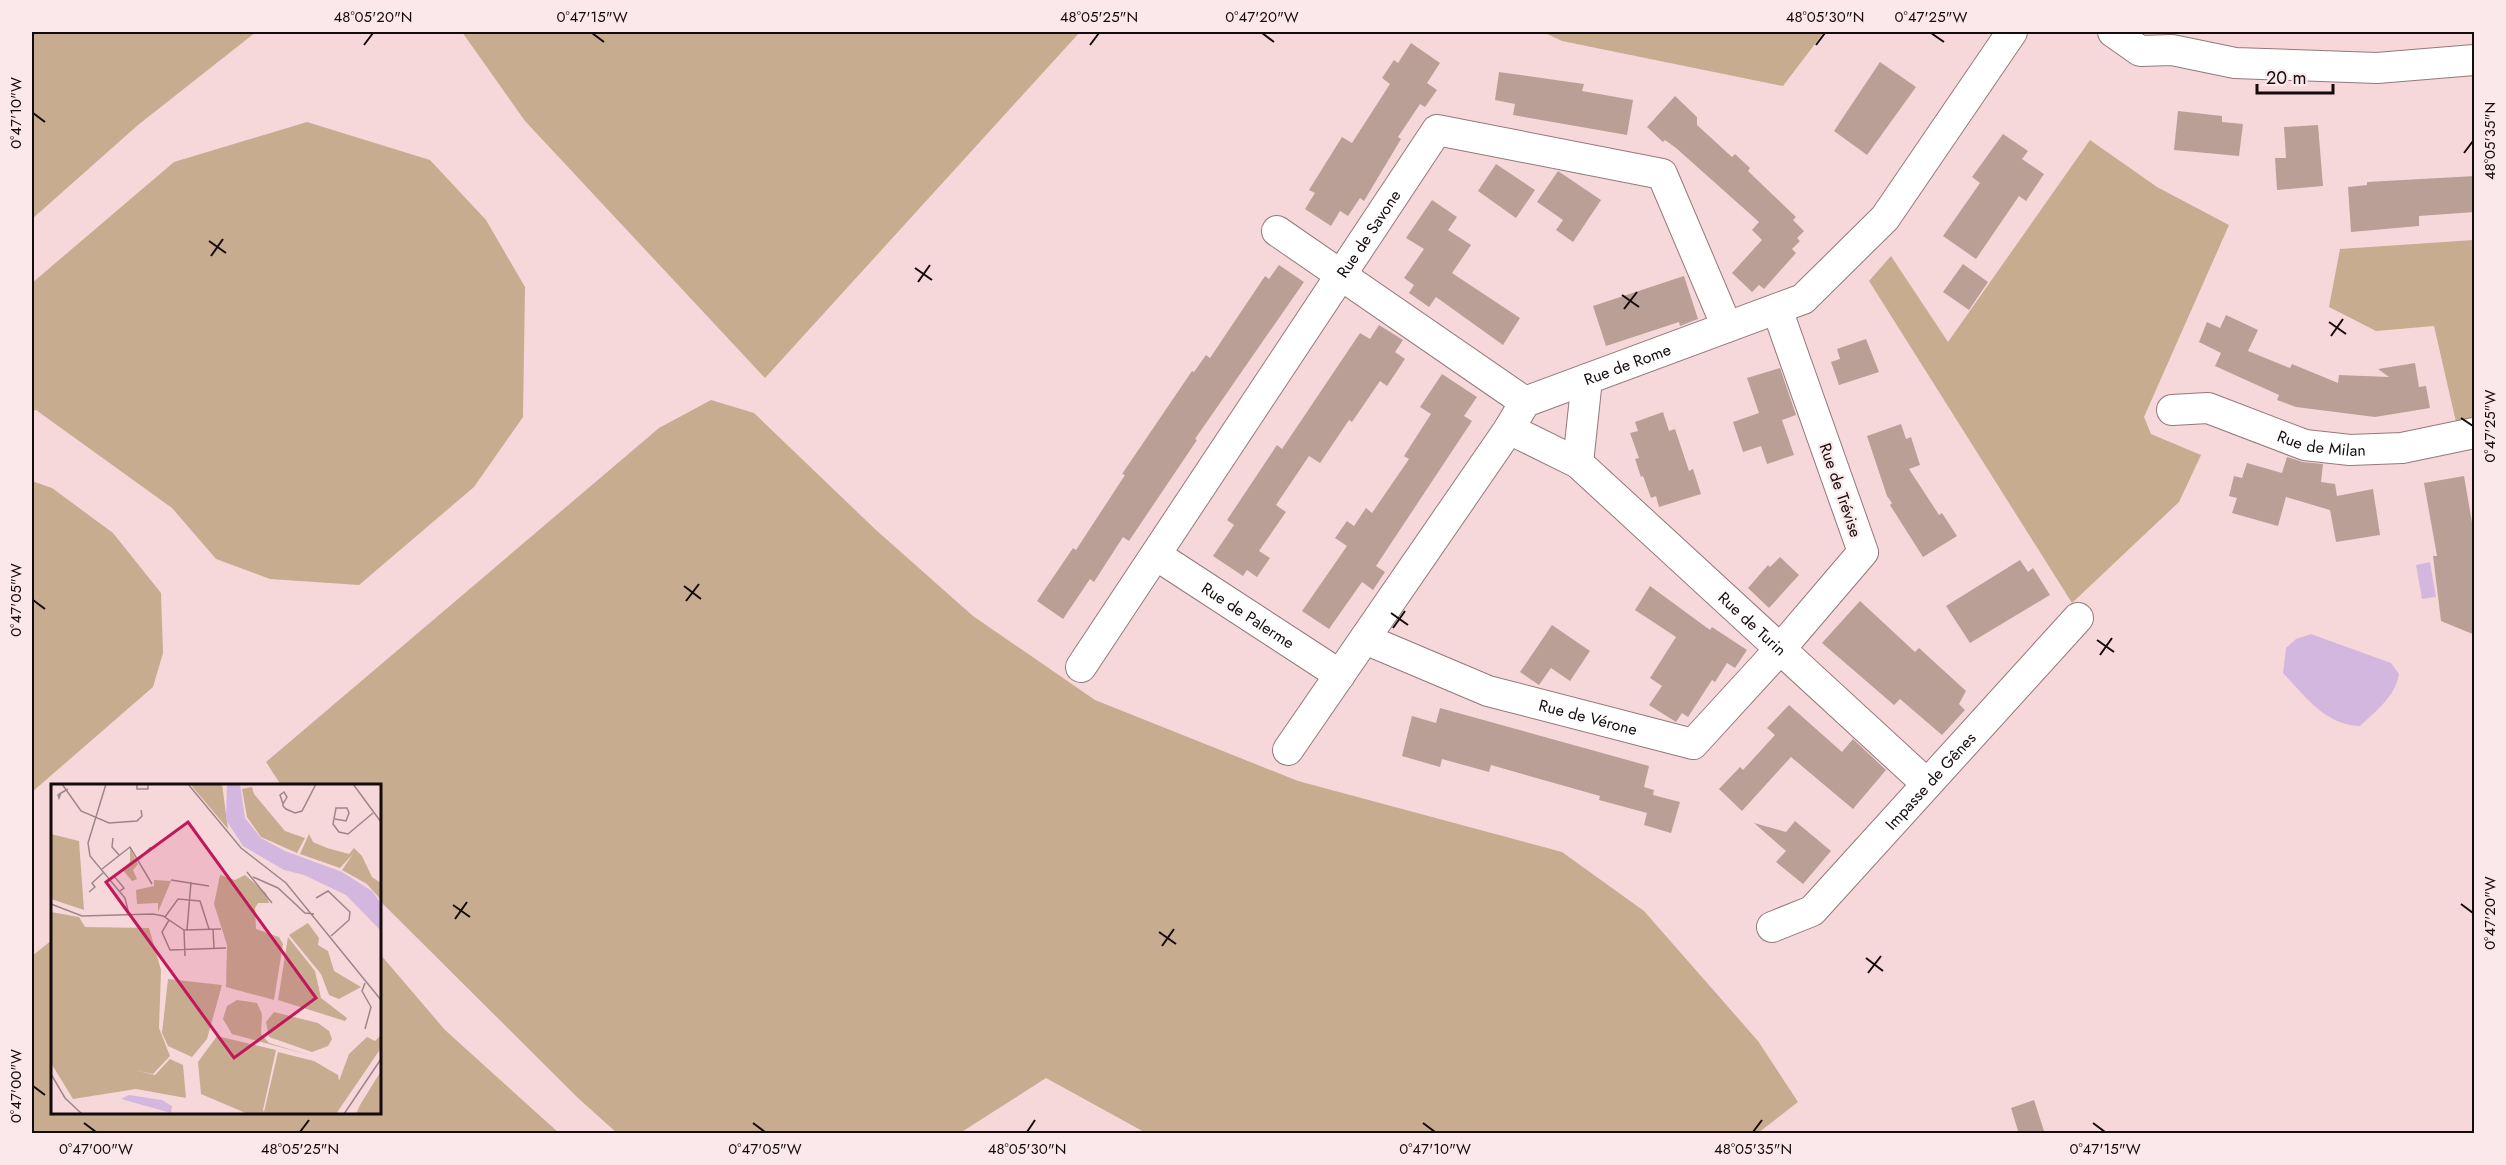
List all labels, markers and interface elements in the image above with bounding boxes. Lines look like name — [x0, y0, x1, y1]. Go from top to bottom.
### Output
text: 48°05'20"N — [334, 6, 412, 28]
text: 0°47'15"W — [556, 6, 628, 28]
text: 48°05'25"N — [1060, 6, 1138, 28]
text: 0°47'20"W — [1225, 6, 1299, 28]
text: 48°05'30"N — [1786, 6, 1864, 28]
text: 0°47'25"W — [1895, 6, 1968, 28]
scale bar — [2257, 57, 2334, 95]
text: 20 m — [2266, 65, 2306, 91]
text: 0°47'10"W — [5, 77, 27, 149]
text: 48°05'35"N — [2479, 102, 2501, 180]
street label: Rue de Savone — [1331, 185, 1406, 282]
street label: Rue de Rome — [1581, 338, 1674, 391]
text: 0°47'25"W — [2479, 389, 2501, 462]
street label: Rue de Milan — [2274, 425, 2366, 462]
street label: Rue de Trévise — [1814, 440, 1867, 540]
text: 0°47'05"W — [5, 563, 27, 637]
street label: Rue de Palerme — [1197, 577, 1299, 654]
street label: Rue de Turin — [1713, 587, 1791, 661]
street label: Rue de Vérone — [1536, 694, 1640, 741]
street label: Impasse de Gênes — [1880, 727, 1981, 835]
inset map — [51, 784, 381, 1114]
text: 0°47'20"W — [2479, 876, 2501, 950]
text: 0°47'00"W — [5, 1049, 27, 1123]
text: 0°47'00"W — [59, 1138, 133, 1160]
text: 48°05'25"N — [261, 1138, 339, 1160]
text: 0°47'05"W — [728, 1138, 802, 1160]
text: 48°05'30"N — [988, 1138, 1066, 1160]
text: 0°47'10"W — [1399, 1138, 1471, 1160]
text: 48°05'35"N — [1714, 1138, 1792, 1160]
text: 0°47'15"W — [2069, 1138, 2141, 1160]

